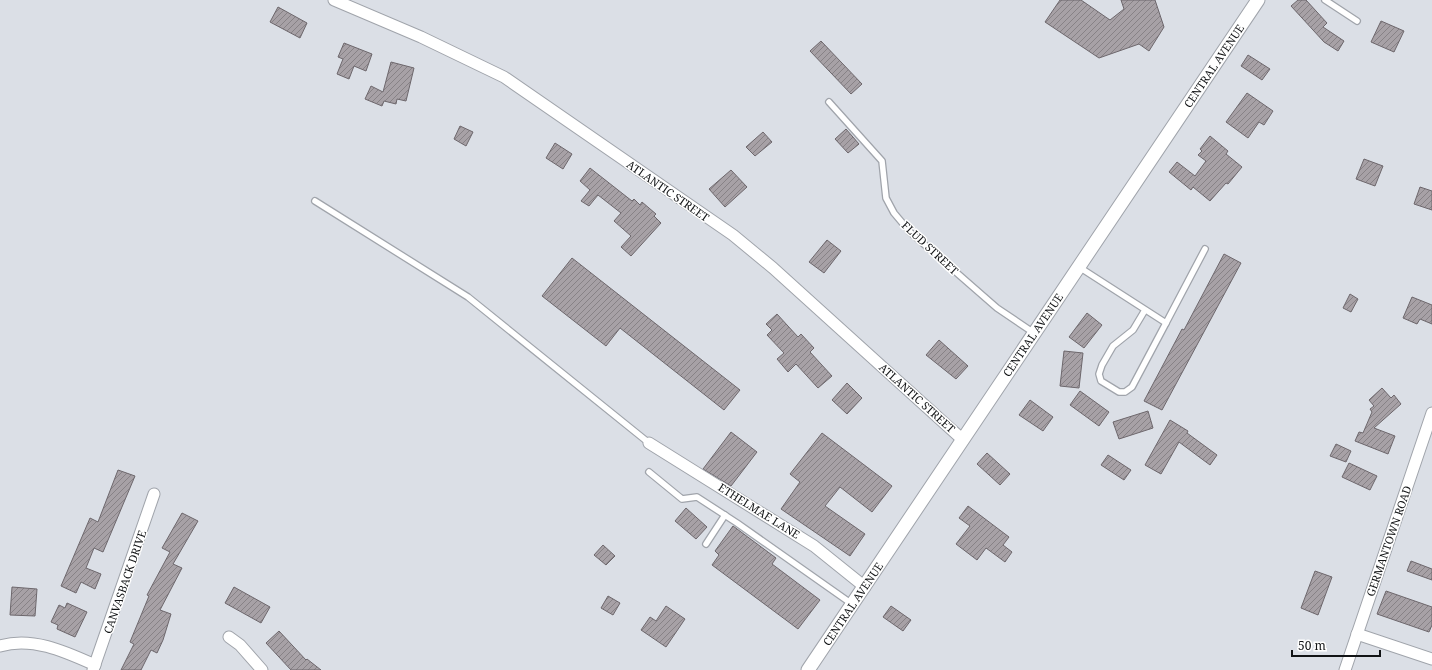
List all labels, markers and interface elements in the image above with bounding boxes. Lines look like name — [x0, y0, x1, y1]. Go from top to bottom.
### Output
street label: CENTRAL AVENUE — [1180, 21, 1247, 110]
street label: ATLANTIC STREET — [624, 157, 713, 225]
street label: FLUD STREET — [899, 218, 962, 278]
street label: CENTRAL AVENUE — [999, 290, 1066, 379]
street label: ATLANTIC STREET — [876, 359, 959, 436]
street label: ETHELMAE LANE — [716, 479, 803, 542]
street label: GERMANTOWN ROAD — [1362, 483, 1415, 598]
street label: CANVASBACK DRIVE — [100, 528, 149, 636]
street label: CENTRAL AVENUE — [819, 559, 886, 648]
scale bar — [1292, 632, 1380, 658]
text: 50 m — [1298, 637, 1326, 654]

